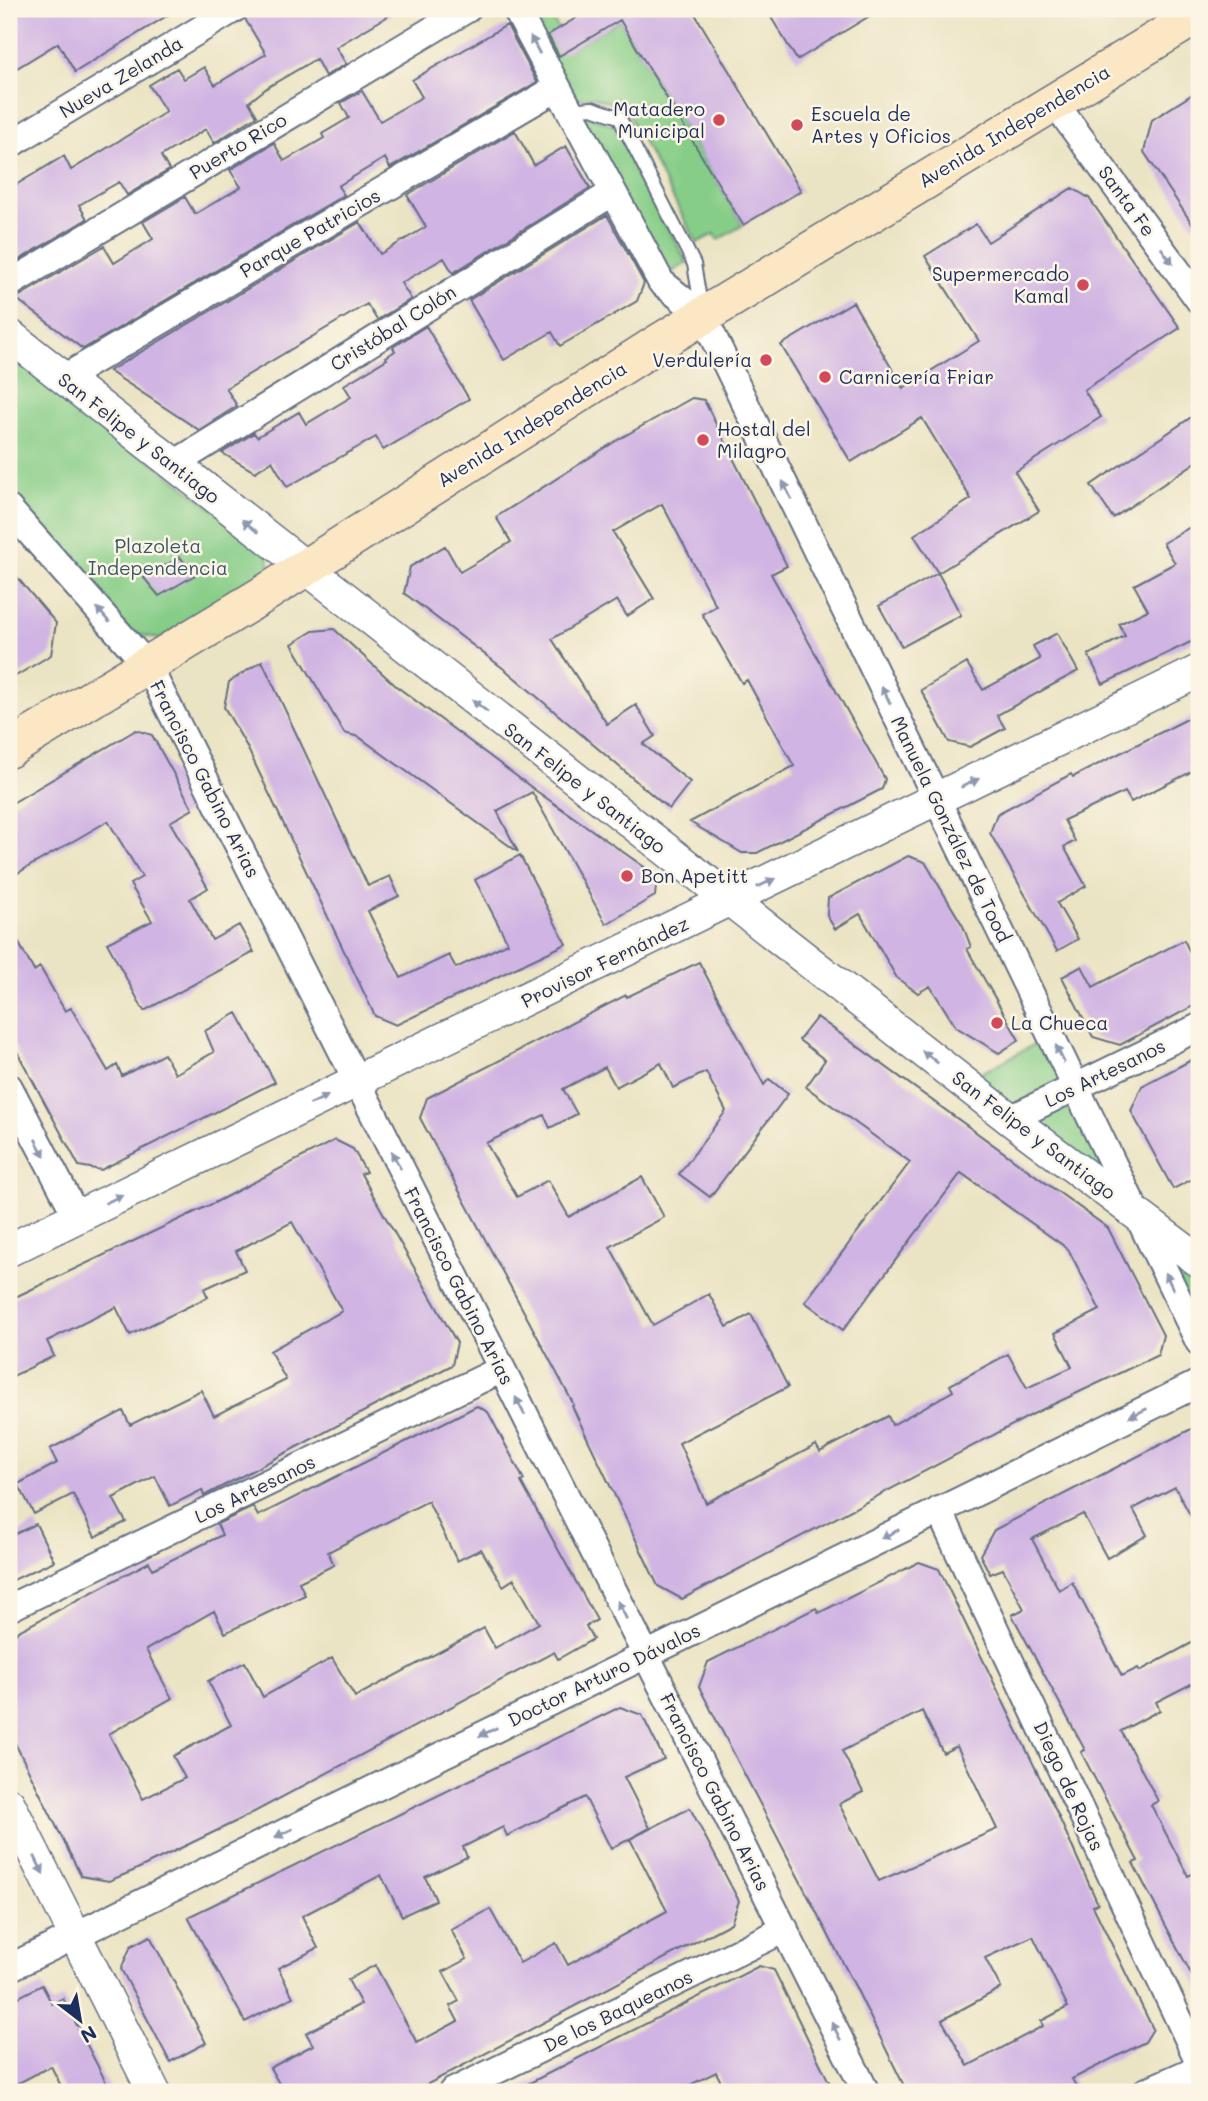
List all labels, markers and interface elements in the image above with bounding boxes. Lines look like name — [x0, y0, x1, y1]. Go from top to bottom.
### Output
street label: Nueva Zelanda — [54, 30, 187, 123]
one-way arrow — [529, 35, 540, 55]
street label: Avenida Independencia — [913, 58, 1114, 193]
place label: Matadero Municipal — [613, 96, 705, 143]
place label: Escuela de Artes y Oficios — [811, 101, 951, 148]
street label: Puerto Rico — [184, 107, 291, 184]
marker: Matadero Municipal — [711, 112, 727, 128]
marker: Escuela de Artes y Oficios — [789, 117, 805, 133]
street label: Santa Fe — [1093, 160, 1162, 241]
street label: Parque Patricios — [235, 182, 384, 283]
one-way arrow — [1160, 247, 1174, 265]
place label: Supermercado Kamal — [932, 261, 1069, 308]
marker: Supermercado Kamal — [1075, 277, 1091, 293]
street label: Cristóbal Colón — [325, 279, 460, 376]
place label: Verdulería — [652, 347, 752, 372]
marker: Verdulería — [758, 352, 774, 368]
street label: Avenida Independencia — [432, 355, 631, 492]
place label: Carnicería Friar — [839, 364, 994, 389]
street label: San Felipe y Santiago — [53, 366, 225, 509]
marker: Carnicería Friar — [817, 369, 833, 385]
place label: Hostal del Milagro — [717, 416, 811, 463]
marker: Hostal del Milagro — [695, 432, 711, 448]
one-way arrow — [781, 480, 792, 500]
one-way arrow — [242, 518, 260, 533]
park label: Plazoleta Independencia — [88, 533, 228, 580]
one-way arrow — [95, 607, 111, 624]
street label: Francisco Gabino Arias — [145, 676, 266, 882]
one-way arrow — [880, 685, 892, 705]
one-way arrow — [472, 698, 490, 713]
street label: Manuela González de Tood — [886, 711, 1017, 946]
street label: San Felipe y Santiago — [499, 716, 671, 859]
one-way arrow — [960, 777, 980, 788]
place label: Bon Apetitt — [641, 863, 748, 888]
marker: Bon Apetitt — [619, 868, 635, 884]
one-way arrow — [756, 877, 776, 889]
street label: Provisor Fernández — [517, 910, 693, 1013]
place label: La Chueca — [1011, 1010, 1108, 1035]
marker: La Chueca — [989, 1015, 1005, 1031]
street label: Los Artesanos — [1040, 1032, 1169, 1113]
one-way arrow — [1054, 1044, 1065, 1064]
one-way arrow — [922, 1049, 940, 1064]
street label: San Felipe y Santiago — [947, 1065, 1121, 1204]
one-way arrow — [309, 1094, 329, 1106]
one-way arrow — [34, 1138, 46, 1158]
one-way arrow — [390, 1150, 401, 1170]
street label: Francisco Gabino Arias — [399, 1183, 520, 1389]
one-way arrow — [104, 1193, 124, 1204]
one-way arrow — [1164, 1271, 1175, 1291]
one-way arrow — [515, 1396, 526, 1416]
one-way arrow — [1128, 1407, 1148, 1418]
street label: Los Artesanos — [190, 1448, 319, 1529]
one-way arrow — [880, 1529, 900, 1540]
one-way arrow — [617, 1600, 628, 1620]
street label: Doctor Arturo Dávalos — [503, 1617, 704, 1732]
street label: Francisco Gabino Arias — [655, 1689, 776, 1895]
street label: Diego de Rojas — [1029, 1717, 1110, 1854]
one-way arrow — [478, 1727, 498, 1738]
one-way arrow — [274, 1827, 294, 1838]
one-way arrow — [34, 1855, 45, 1875]
street label: De los Baqueanos — [539, 1964, 697, 2058]
north arrow — [46, 1986, 116, 2056]
text: N — [76, 2021, 102, 2049]
one-way arrow — [830, 2021, 841, 2041]

